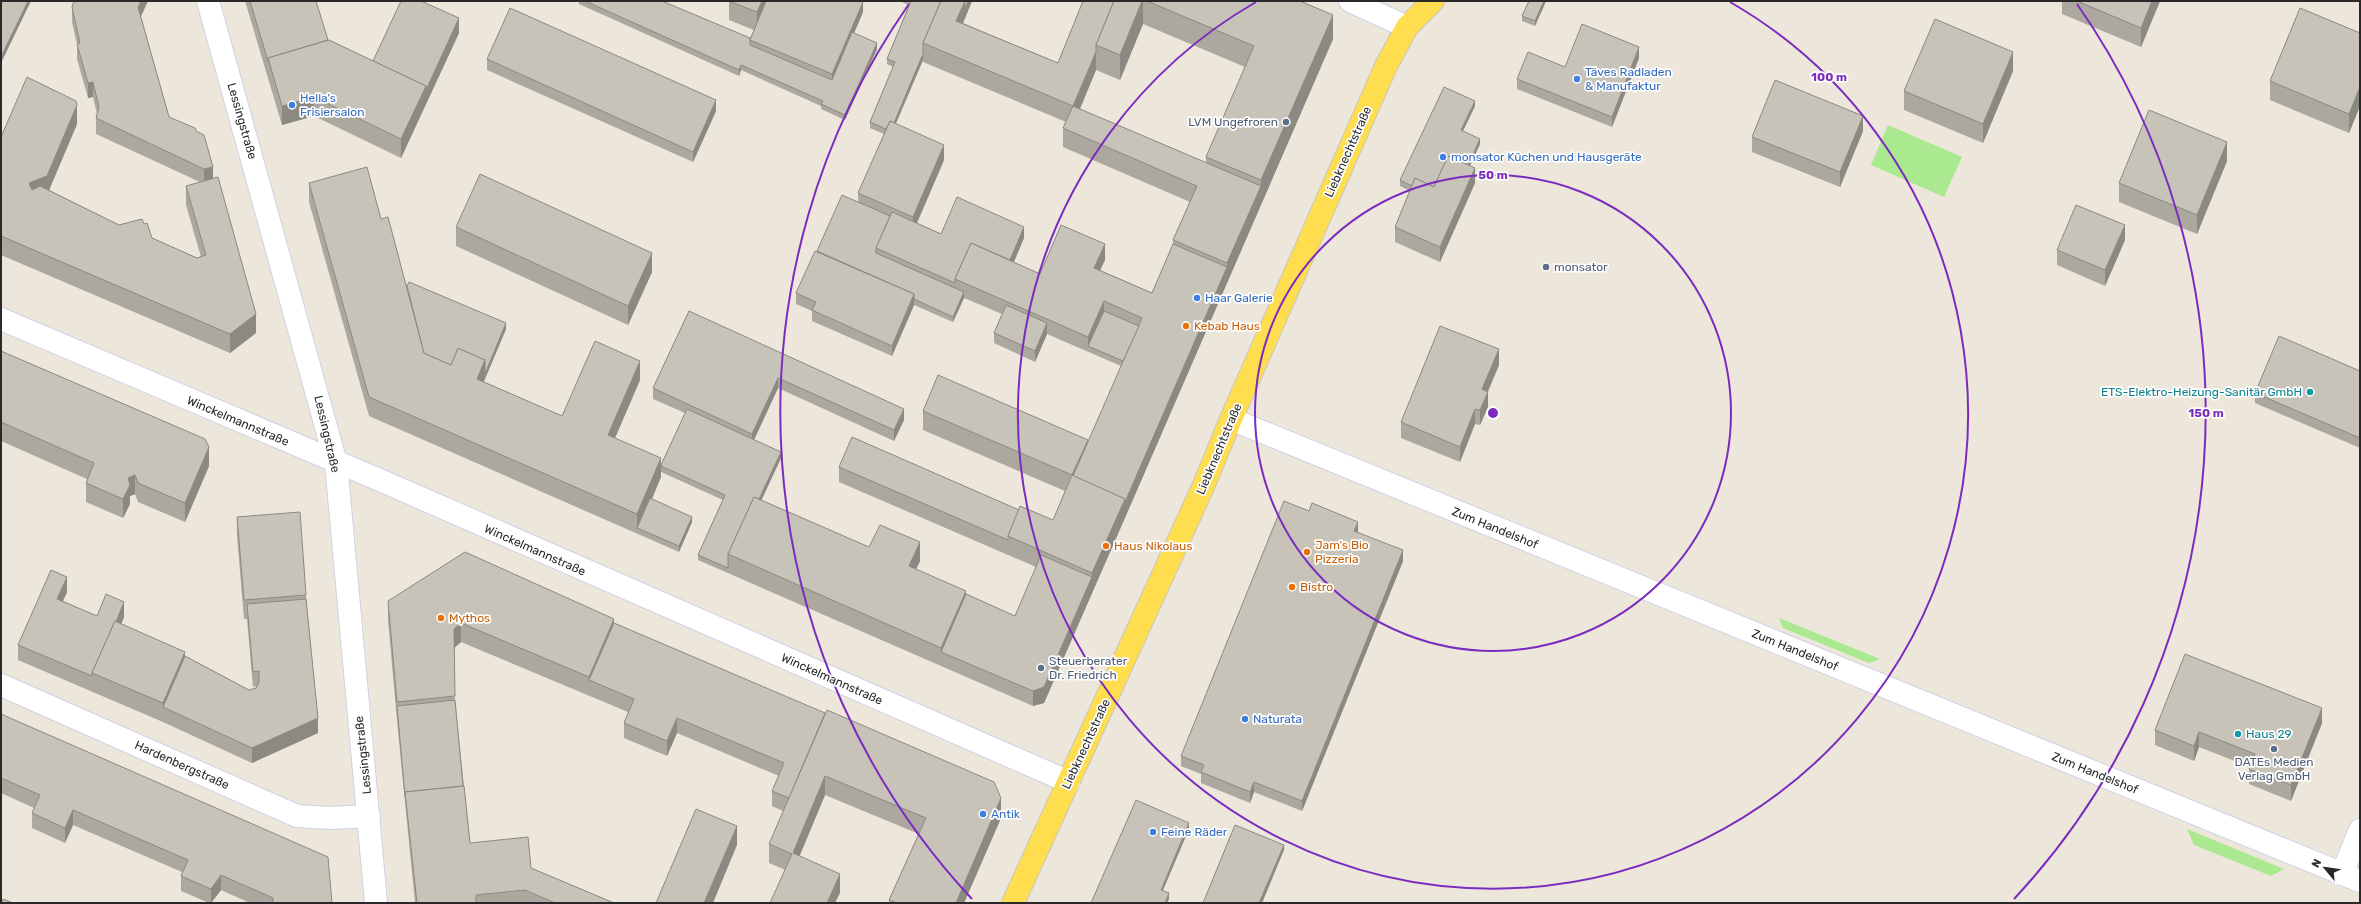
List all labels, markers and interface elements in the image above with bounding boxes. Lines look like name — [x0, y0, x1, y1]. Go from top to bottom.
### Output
place label: Täves Radladen & Manufaktur — [1585, 65, 1672, 93]
text: 100 m — [1811, 70, 1847, 84]
marker: Täves Radladen & Manufaktur — [1572, 74, 1582, 84]
street label: Lessingstraße — [224, 81, 260, 161]
place label: Hella's Frisiersalon — [300, 91, 364, 119]
marker: Hella's Frisiersalon — [287, 100, 297, 110]
street label: Liebknechtstraße — [1322, 104, 1374, 200]
place label: LVM Ungefroren — [1188, 115, 1278, 129]
marker: LVM Ungefroren — [1281, 117, 1291, 127]
place label: monsator Küchen und Hausgeräte — [1451, 150, 1642, 164]
marker: monsator Küchen und Hausgeräte — [1438, 152, 1448, 162]
text: 50 m — [1478, 168, 1508, 182]
place label: monsator — [1554, 260, 1608, 274]
marker: monsator — [1541, 262, 1551, 272]
place label: Haar Galerie — [1205, 291, 1273, 305]
marker: Haar Galerie — [1192, 293, 1202, 303]
place label: Kebab Haus — [1194, 319, 1260, 333]
marker: Kebab Haus — [1181, 321, 1191, 331]
place label: ETS-Elektro-Heizung-Sanitär GmbH — [2101, 385, 2302, 399]
marker: ETS-Elektro-Heizung-Sanitär GmbH — [2305, 387, 2315, 397]
street label: Winckelmannstraße — [185, 393, 291, 449]
street label: Lessingstraße — [311, 394, 343, 474]
street label: Liebknechtstraße — [1193, 401, 1245, 497]
centre of rings — [1486, 406, 1500, 420]
text: 150 m — [2188, 406, 2224, 420]
street label: Zum Handelshof — [1450, 504, 1541, 552]
street label: Winckelmannstraße — [482, 521, 588, 579]
place label: Jam's Bio Pizzeria — [1315, 538, 1369, 566]
place label: Haus Nikolaus — [1114, 539, 1192, 553]
marker: Haus Nikolaus — [1101, 541, 1111, 551]
marker: Jam's Bio Pizzeria — [1302, 547, 1312, 557]
place label: Bistro — [1300, 580, 1333, 594]
marker: Bistro — [1287, 582, 1297, 592]
place label: Mythos — [449, 611, 490, 625]
marker: Mythos — [436, 613, 446, 623]
street label: Zum Handelshof — [1750, 626, 1841, 674]
street label: Winckelmannstraße — [779, 650, 885, 708]
place label: Steuerberater Dr. Friedrich — [1049, 654, 1128, 682]
marker: Steuerberater Dr. Friedrich — [1036, 663, 1046, 673]
street label: Liebknechtstraße — [1059, 696, 1113, 791]
place label: Naturata — [1253, 712, 1302, 726]
marker: Naturata — [1240, 714, 1250, 724]
street label: Lessingstraße — [352, 715, 374, 795]
place label: Haus 29 — [2246, 727, 2292, 741]
marker: Haus 29 — [2233, 729, 2243, 739]
street label: Hardenbergstraße — [133, 738, 232, 792]
marker: DATEs Medien Verlag GmbH — [2269, 744, 2279, 754]
street label: Zum Handelshof — [2050, 749, 2141, 797]
place label: DATEs Medien Verlag GmbH — [2235, 755, 2313, 783]
place label: Antik — [991, 807, 1021, 821]
marker: Antik — [978, 809, 988, 819]
place label: Feine Räder — [1161, 825, 1228, 839]
marker: Feine Räder — [1148, 827, 1158, 837]
north arrow — [2305, 848, 2345, 888]
text: N — [2309, 857, 2324, 870]

